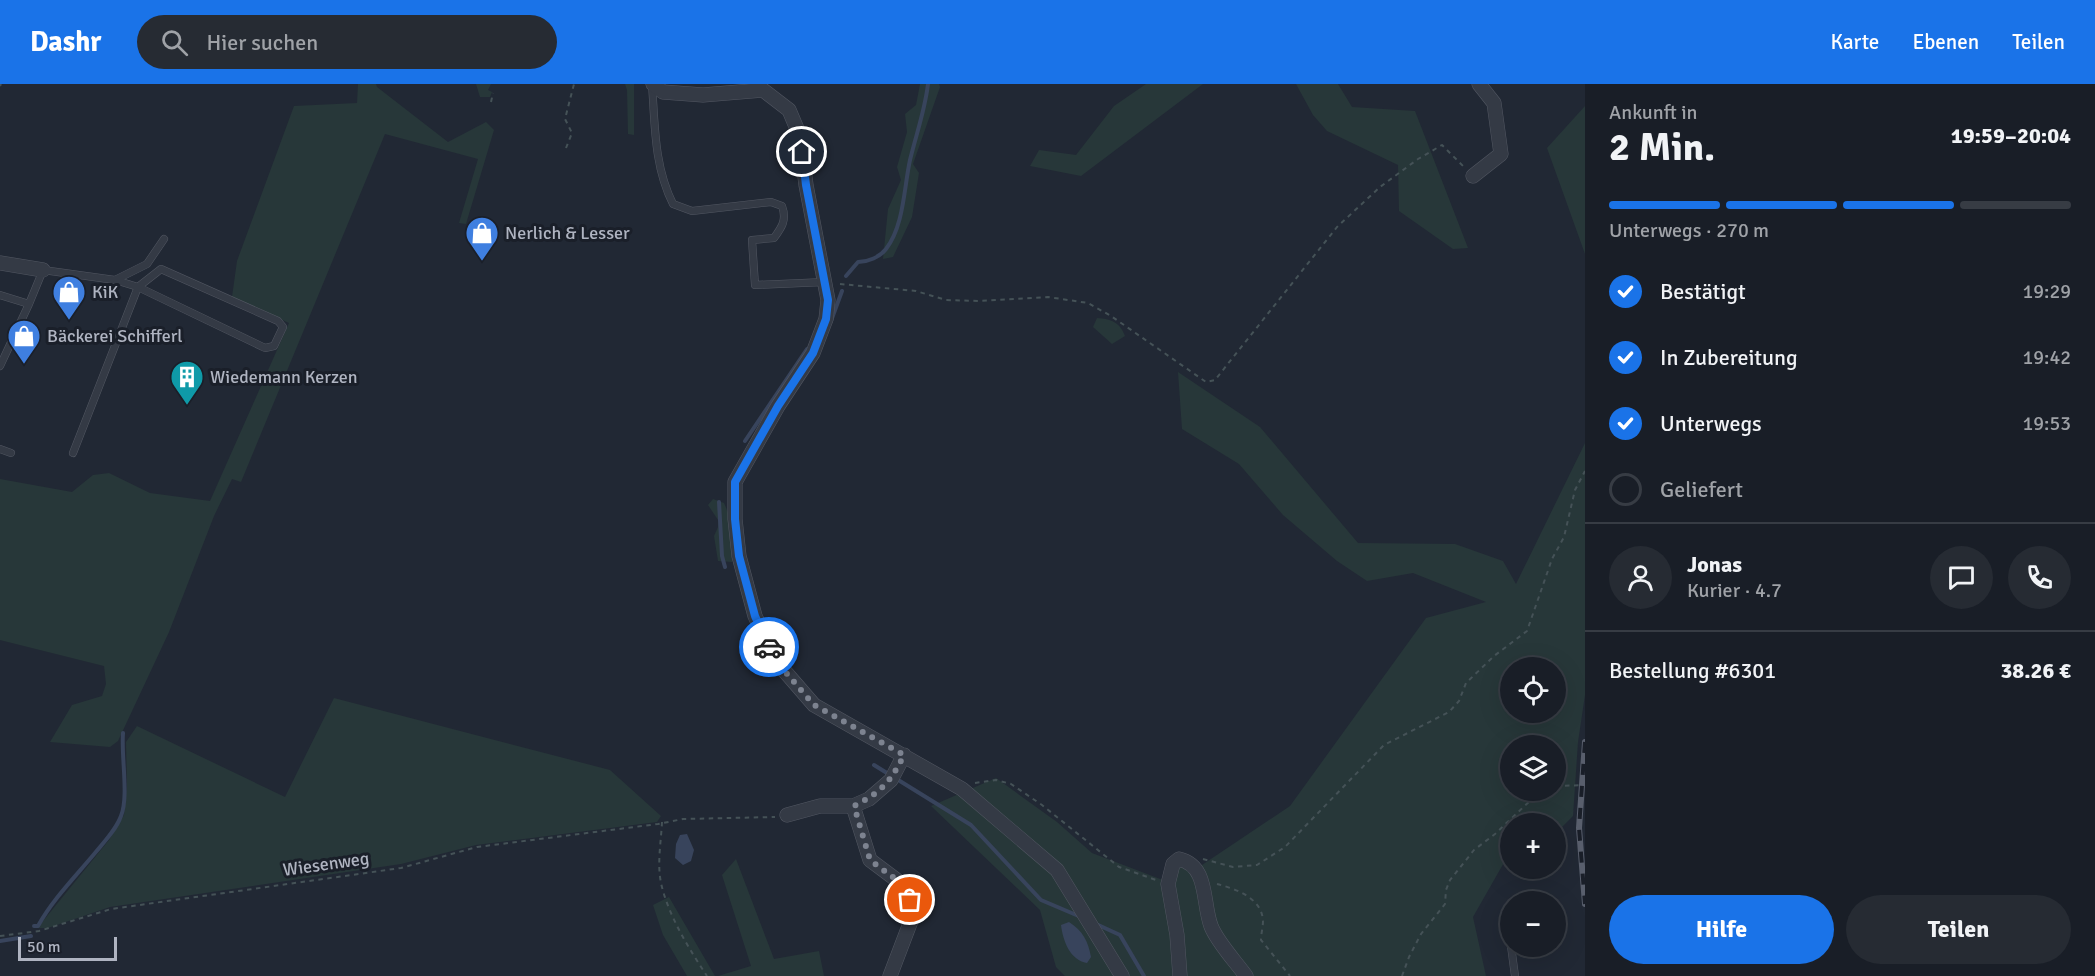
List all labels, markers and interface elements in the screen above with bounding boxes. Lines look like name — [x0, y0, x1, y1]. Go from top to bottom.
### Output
search box — [137, 15, 557, 69]
text: Dashr — [30, 25, 101, 59]
icon: search — [158, 26, 191, 59]
text: Hier suchen — [206, 29, 318, 56]
text: Karte — [1830, 29, 1879, 55]
text: Ebenen — [1912, 29, 1979, 55]
text: Teilen — [2012, 29, 2065, 55]
text: Ankunft in — [1609, 100, 1697, 125]
text: 19:59–20:04 — [1951, 122, 2071, 149]
text: 2 Min. — [1609, 123, 1715, 171]
pin — [776, 126, 827, 177]
icon: home — [785, 135, 818, 168]
shop icon: Nerlich & Lesser — [464, 215, 500, 262]
text: Unterwegs · 270 m — [1609, 218, 1769, 243]
place label: Nerlich & Lesser — [505, 222, 630, 244]
shop icon: KiK — [51, 274, 87, 321]
icon: check — [1609, 275, 1642, 308]
text: Bestätigt — [1660, 278, 1746, 305]
text: 19:29 — [2022, 279, 2071, 304]
place label: KiK — [92, 281, 119, 303]
shop icon: Bäckerei Schifferl — [6, 318, 42, 365]
place label: Bäckerei Schifferl — [47, 325, 183, 347]
icon: check — [1609, 341, 1642, 374]
text: In Zubereitung — [1660, 344, 1798, 371]
text: 19:42 — [2022, 345, 2071, 370]
building icon: Wiedemann Kerzen — [169, 359, 205, 406]
place label: Wiedemann Kerzen — [210, 366, 358, 388]
icon: check — [1609, 407, 1642, 440]
text: Unterwegs — [1660, 410, 1762, 437]
text: 19:53 — [2022, 411, 2071, 436]
text: Geliefert — [1660, 476, 1743, 503]
button: person — [1609, 546, 1672, 609]
button: chat — [1930, 546, 1993, 609]
button: phone — [2008, 546, 2071, 609]
text: Jonas — [1687, 551, 1742, 578]
text: Kurier · 4.7 — [1687, 578, 1782, 603]
courier — [739, 617, 799, 677]
icon: car — [753, 631, 786, 664]
map controls — [1500, 657, 1566, 957]
button: locate — [1500, 657, 1566, 723]
text: Bestellung #6301 — [1609, 657, 1776, 684]
text: 38.26 € — [2000, 657, 2071, 684]
button: layers — [1500, 735, 1566, 801]
button: + — [1500, 813, 1566, 879]
street label: Wiesenweg — [281, 847, 371, 881]
pin — [884, 874, 935, 925]
icon: bag — [893, 883, 926, 916]
button: − — [1500, 891, 1566, 957]
button: Hilfe — [1609, 895, 1834, 964]
button: Teilen — [1846, 895, 2071, 964]
scale bar — [18, 934, 117, 962]
text: 50 m — [27, 937, 61, 957]

